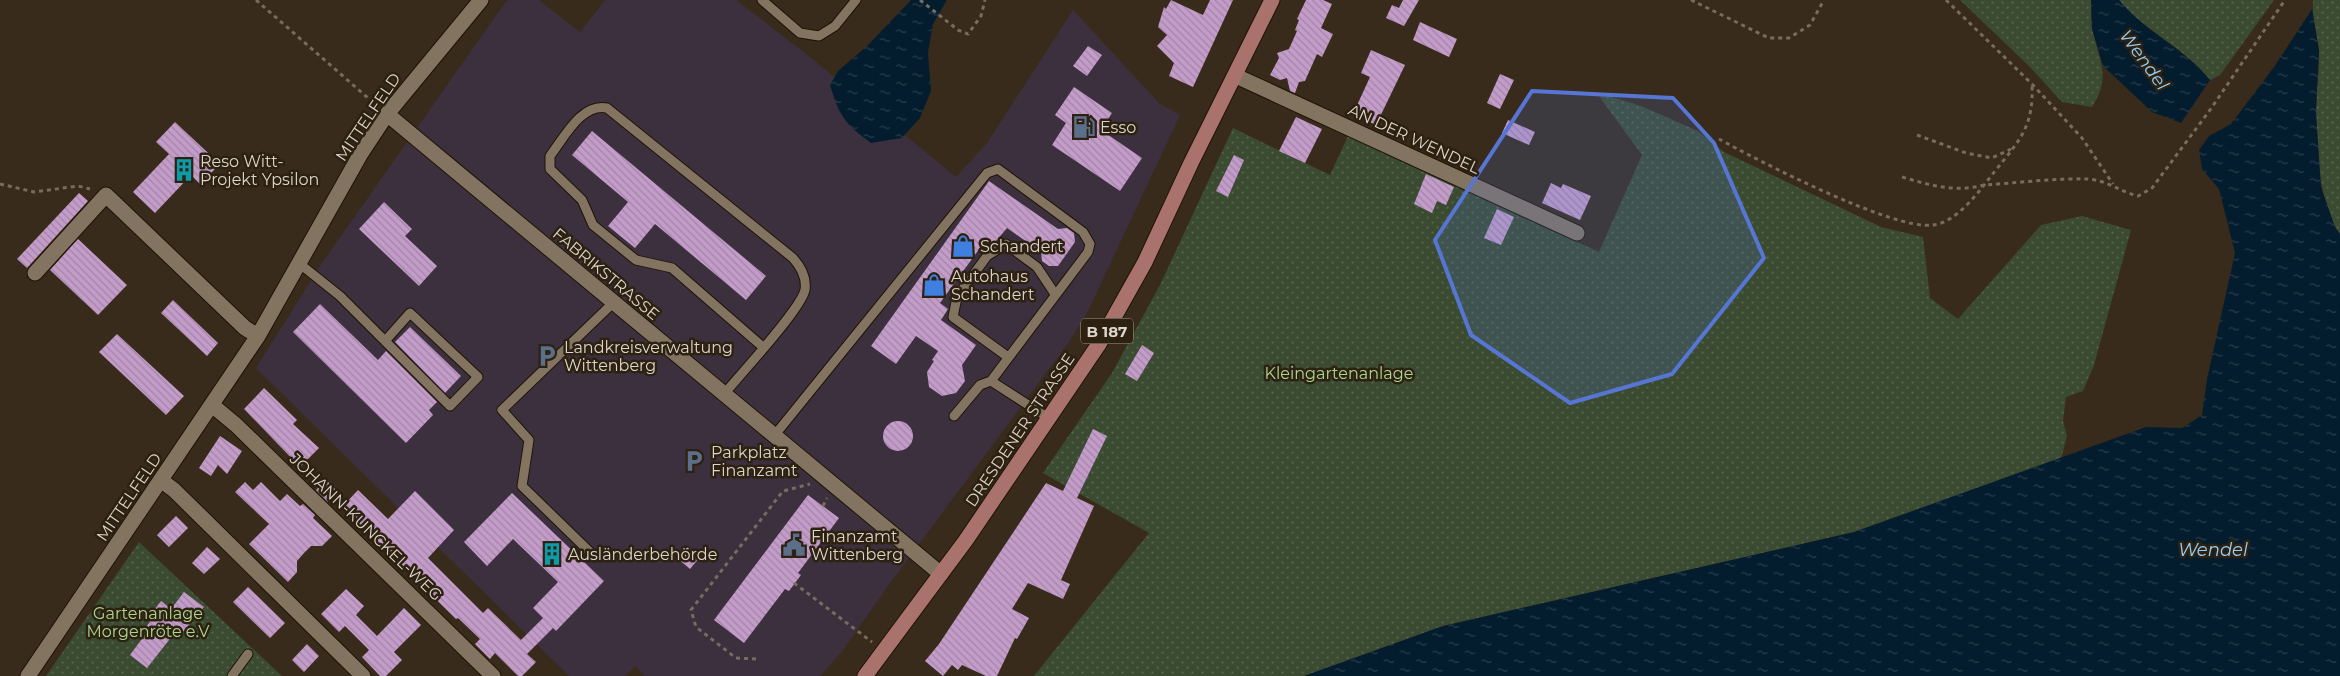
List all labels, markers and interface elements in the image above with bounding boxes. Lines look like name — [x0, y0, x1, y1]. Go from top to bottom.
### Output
water label: Wendel — [2115, 25, 2173, 95]
street label: MITTELFELD — [332, 69, 404, 165]
street label: AN DER WENDEL — [1345, 100, 1483, 178]
fuel station icon: Esso — [1071, 114, 1097, 140]
place label: Esso — [1100, 118, 1136, 137]
place label: Reso Witt- Projekt Ypsilon — [200, 152, 319, 189]
building icon: Reso Witt- Projekt Ypsilon — [171, 157, 197, 183]
street label: FABRIKSTRASSE — [549, 224, 663, 324]
shop icon: Schandert — [950, 233, 976, 259]
place label: Schandert — [980, 237, 1064, 256]
place label: Autohaus Schandert — [951, 267, 1035, 304]
shop icon: Autohaus Schandert — [921, 272, 947, 298]
road number: B 187 — [1081, 318, 1133, 344]
place label: Landkreisverwaltung Wittenberg — [564, 338, 733, 375]
parking icon: Landkreisverwaltung Wittenberg — [534, 343, 560, 369]
street label: DRESDENER STRASSE — [962, 350, 1078, 510]
park label: Kleingartenanlage — [1265, 364, 1413, 383]
place label: Parkplatz Finanzamt — [711, 443, 798, 480]
parking icon: Parkplatz Finanzamt — [681, 448, 707, 474]
street label: MITTELFELD — [93, 449, 165, 545]
street label: JOHANN-KUNCKEL-WEG — [285, 449, 446, 605]
place label: Finanzamt Wittenberg — [811, 527, 903, 564]
public building icon: Finanzamt Wittenberg — [781, 532, 807, 558]
water label: Wendel — [2178, 539, 2248, 561]
building icon: Ausländerbehörde — [539, 541, 565, 567]
place label: Ausländerbehörde — [568, 545, 717, 564]
park label: Gartenanlage Morgenröte e.V — [87, 604, 210, 641]

